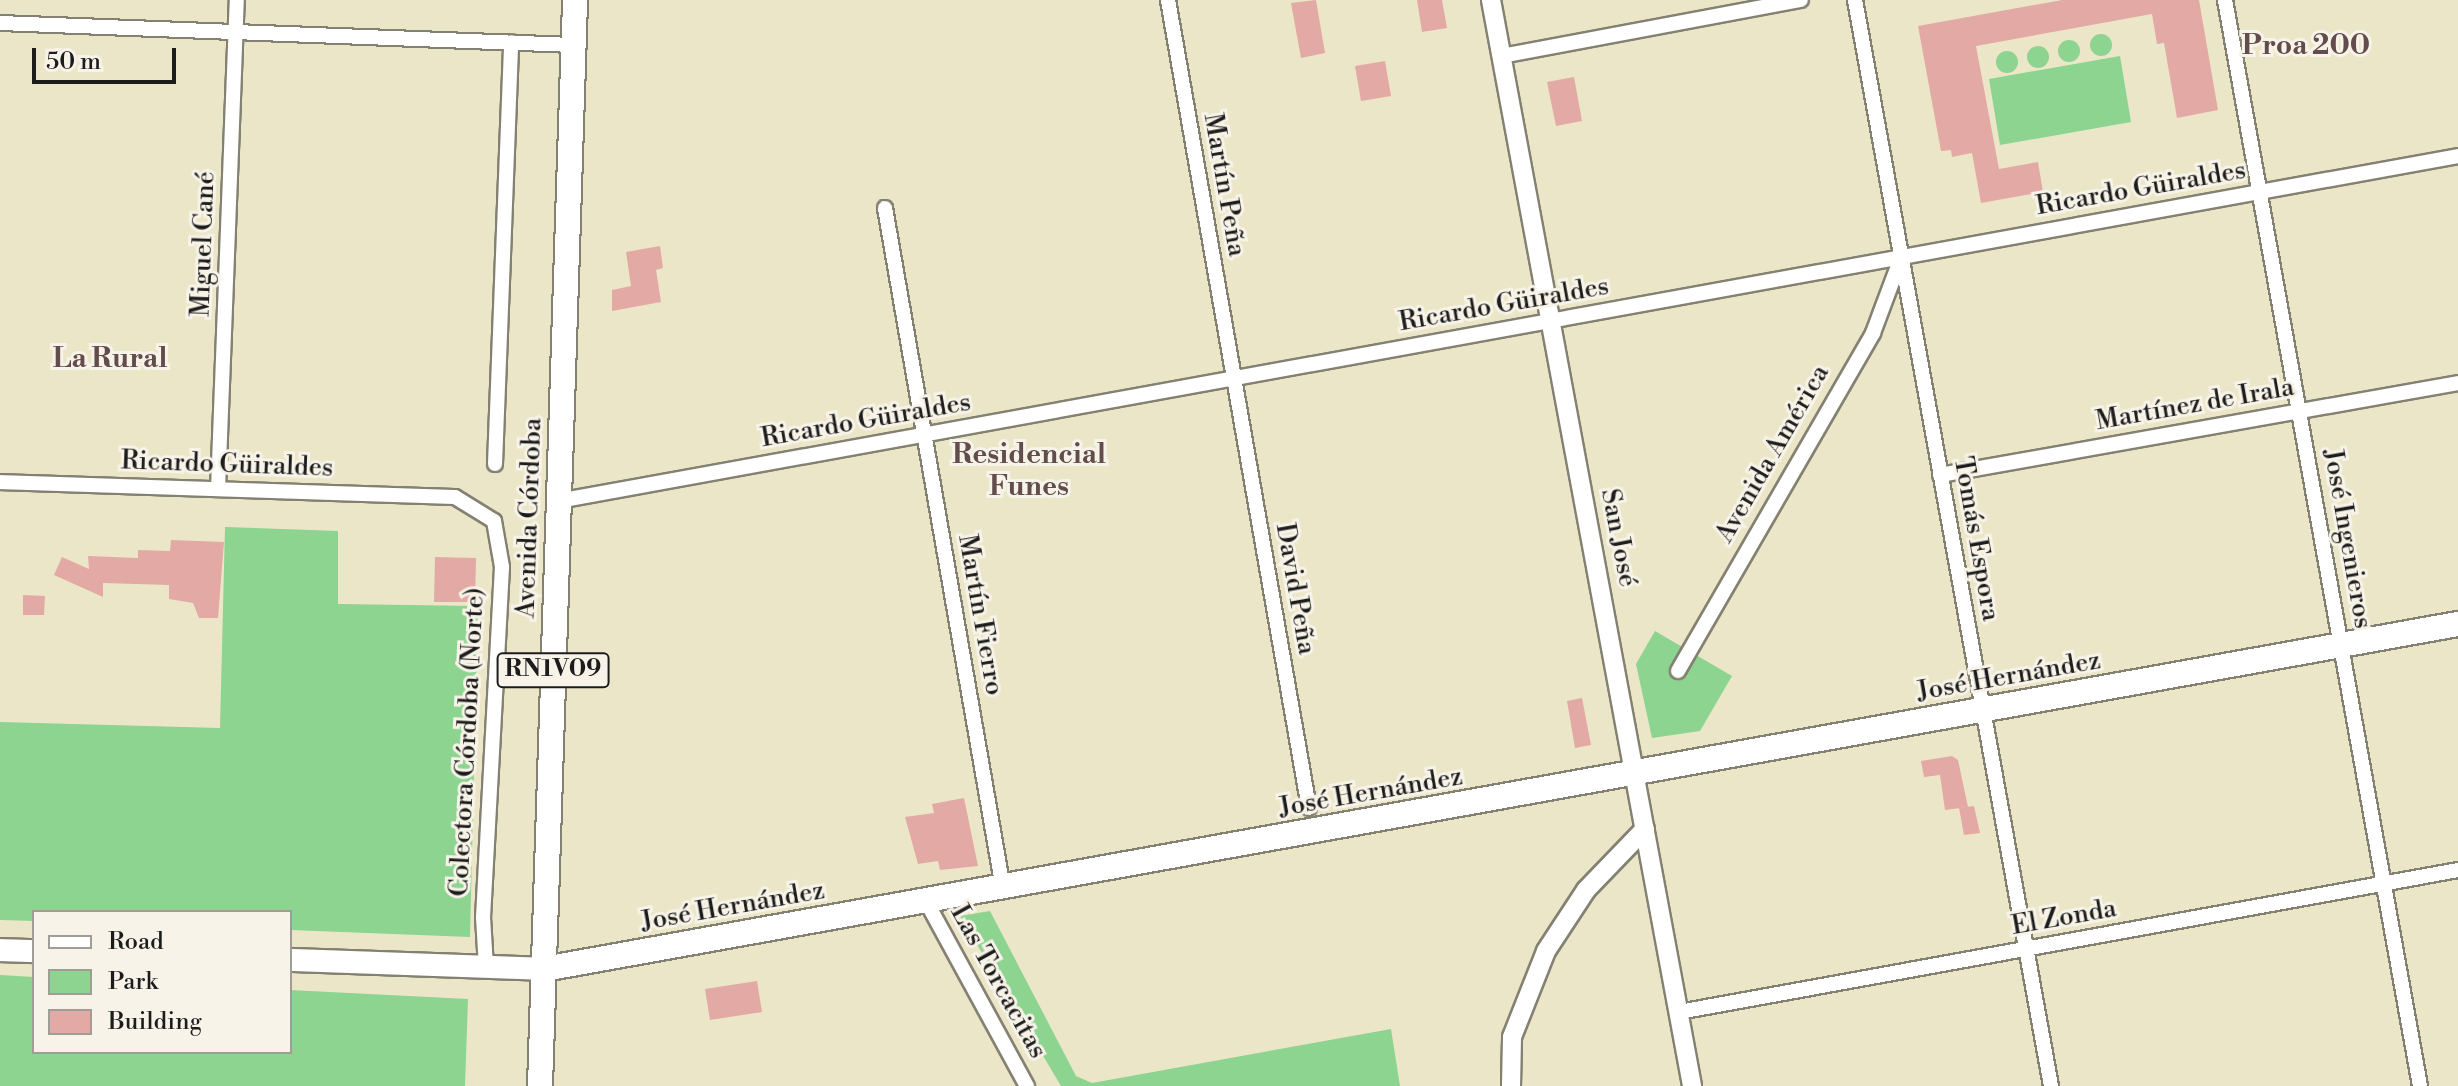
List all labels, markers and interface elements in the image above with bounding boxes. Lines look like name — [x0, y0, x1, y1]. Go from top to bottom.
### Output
district label: Proa 200 — [2242, 29, 2370, 63]
scale bar — [36, 32, 180, 82]
text: 50 m — [46, 47, 101, 77]
street label: Martín Peña — [1196, 111, 1252, 259]
street label: Ricardo Güiraldes — [2034, 155, 2248, 223]
street label: Miguel Cané — [186, 171, 222, 317]
street label: Ricardo Güiraldes — [1397, 271, 1611, 339]
district label: La Rural — [53, 342, 167, 376]
street label: Avenida América — [1709, 360, 1837, 548]
street label: Martínez de Irala — [2094, 372, 2296, 438]
street label: Ricardo Güiraldes — [759, 387, 973, 455]
street label: Avenida Córdoba — [511, 417, 549, 619]
district label: Residencial Funes — [952, 438, 1106, 504]
street label: Ricardo Güiraldes — [120, 446, 334, 484]
street label: José Ingenieros — [2316, 447, 2378, 631]
street label: Tomás Espora — [1946, 454, 2006, 624]
street label: San José — [1593, 486, 1643, 590]
street label: David Peña — [1268, 521, 1322, 657]
street label: Martín Fierro — [951, 532, 1009, 698]
street label: Colectora Córdoba (Norte) — [444, 587, 492, 897]
street label: José Hernández — [1915, 646, 2103, 708]
road number: RN1V09 — [495, 650, 611, 690]
street label: José Hernández — [1277, 762, 1465, 824]
street label: José Hernández — [639, 876, 827, 938]
street label: El Zonda — [2009, 893, 2119, 943]
street label: Las Torcacitas — [943, 900, 1053, 1064]
legend — [32, 910, 292, 1054]
text: Road — [108, 927, 164, 957]
text: Park — [108, 967, 158, 997]
text: Building — [108, 1007, 202, 1037]

